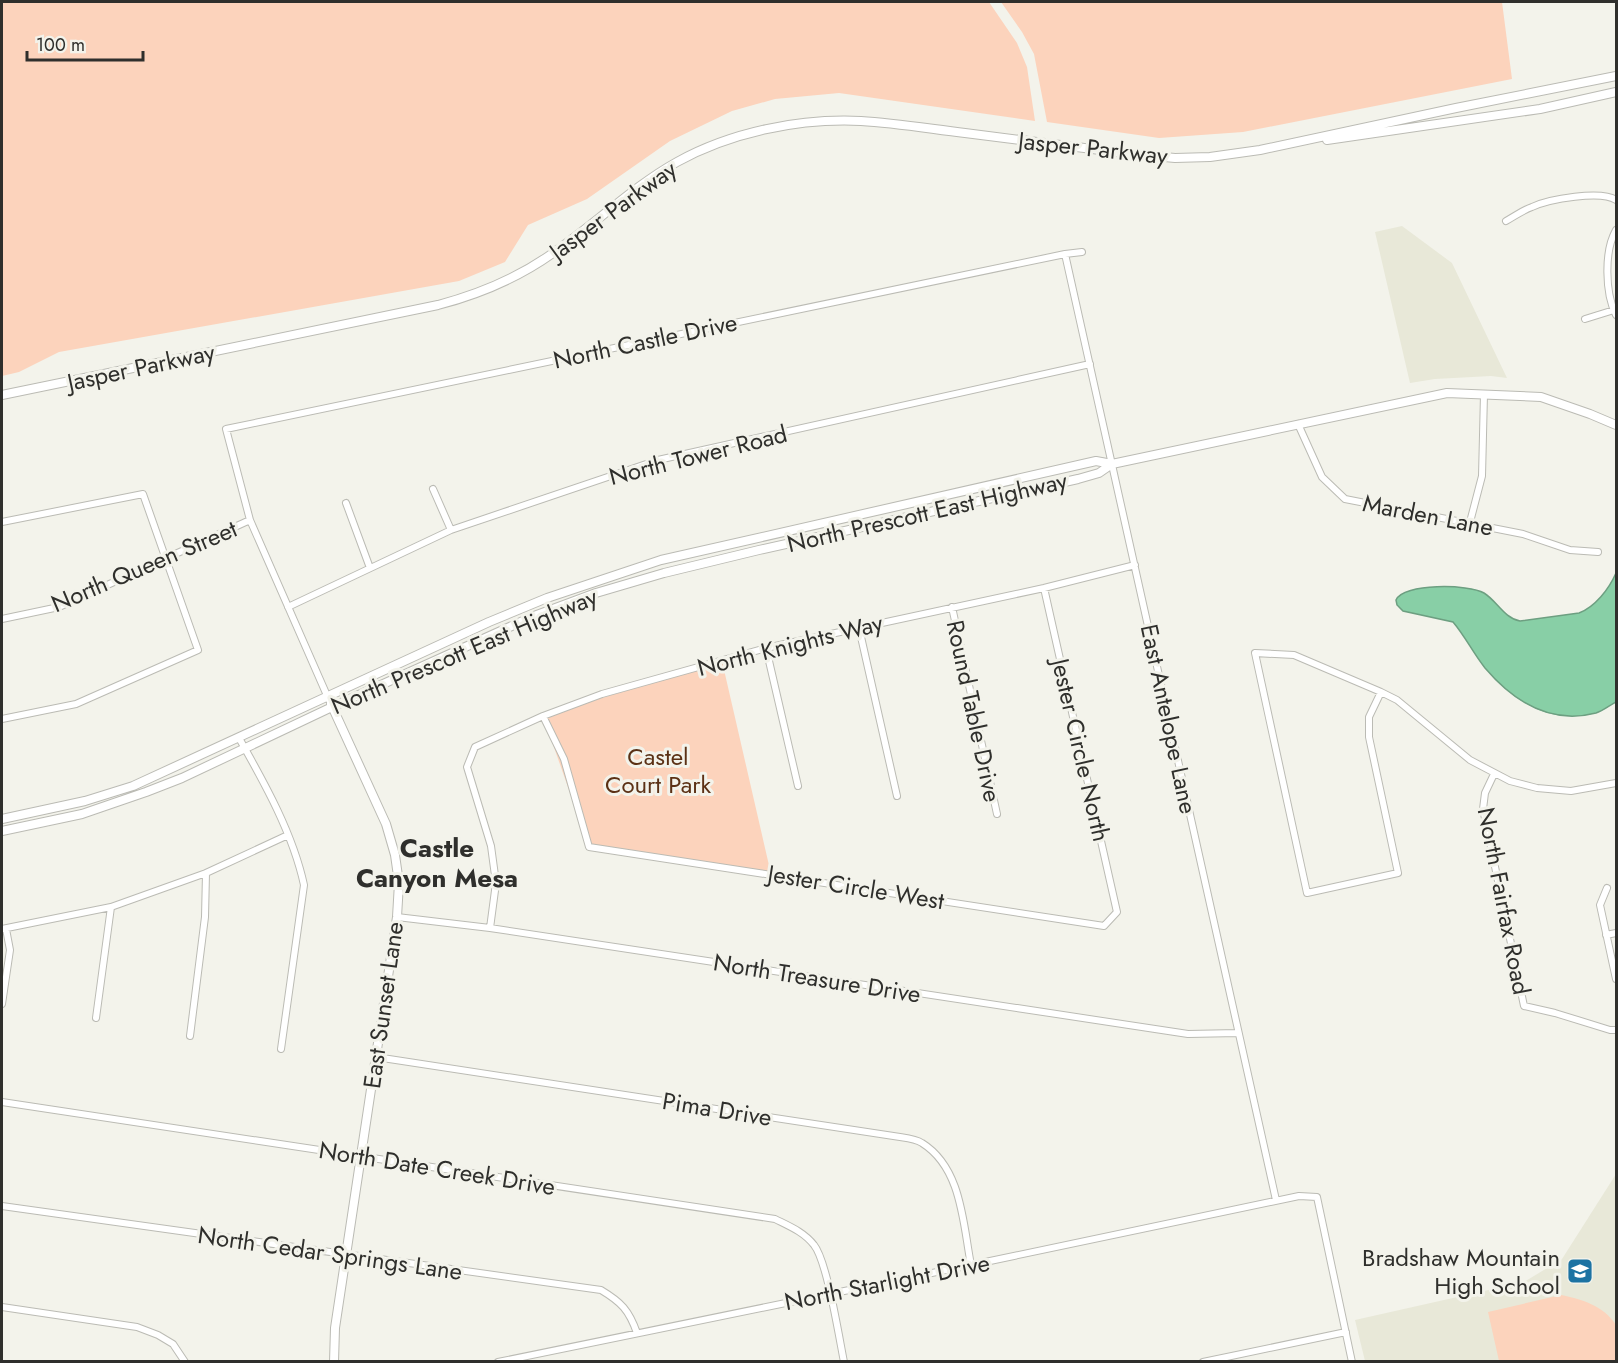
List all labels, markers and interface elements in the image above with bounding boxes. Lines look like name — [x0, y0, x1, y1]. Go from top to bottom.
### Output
scale bar — [27, 24, 142, 62]
text: 100 m — [36, 32, 85, 58]
street label: Jasper Parkway — [1014, 122, 1170, 173]
street label: Jasper Parkway — [540, 152, 684, 270]
street label: North Castle Drive — [550, 304, 740, 378]
street label: Jasper Parkway — [61, 334, 218, 400]
street label: North Tower Road — [605, 416, 791, 494]
street label: North Prescott East Highway — [783, 463, 1071, 561]
street label: Marden Lane — [1360, 485, 1496, 545]
street label: North Queen Street — [46, 511, 243, 621]
street label: North Prescott East Highway — [325, 579, 603, 723]
street label: North Knights Way — [694, 605, 887, 685]
street label: Round Table Drive — [938, 617, 1010, 805]
street label: East Antelope Lane — [1132, 621, 1206, 817]
street label: Jester Circle North — [1042, 652, 1119, 845]
park label: Castel Court Park — [605, 739, 711, 802]
street label: North Fairfax Road — [1469, 804, 1539, 998]
district label: Castle Canyon Mesa — [356, 829, 518, 897]
street label: Jester Circle West — [762, 855, 947, 918]
street label: East Sunset Lane — [354, 919, 412, 1091]
street label: North Treasure Drive — [711, 944, 923, 1012]
street label: Pima Drive — [660, 1083, 774, 1135]
street label: North Date Creek Drive — [316, 1132, 558, 1204]
street label: North Cedar Springs Lane — [196, 1217, 464, 1289]
place label: Bradshaw Mountain High School — [1362, 1240, 1560, 1303]
street label: North Starlight Drive — [781, 1245, 993, 1319]
school or university icon: Bradshaw Mountain High School — [1565, 1256, 1595, 1286]

